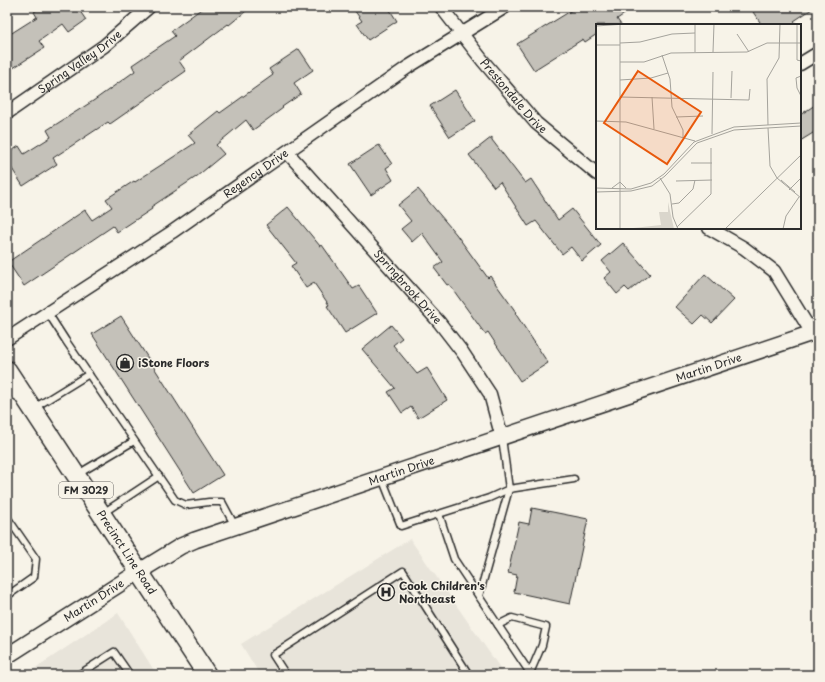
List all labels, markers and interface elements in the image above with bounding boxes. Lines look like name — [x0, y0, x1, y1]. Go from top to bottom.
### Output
inset map — [596, 24, 801, 229]
street label: Spring Valley Drive — [34, 25, 125, 97]
street label: Prestondale Drive — [477, 55, 551, 137]
street label: Regency Drive — [220, 144, 292, 202]
street label: Springbrook Drive — [370, 246, 446, 328]
street label: Martin Drive — [673, 348, 744, 386]
shop icon: iStone Floors — [115, 353, 135, 373]
place label: iStone Floors — [138, 354, 209, 371]
street label: Martin Drive — [366, 451, 437, 489]
road number: FM 3029 — [59, 482, 113, 498]
street label: Precinct Line Road — [93, 506, 161, 598]
street label: Martin Drive — [60, 574, 127, 626]
place label: Cook Children's Northeast — [399, 577, 485, 607]
hospital icon: Cook Children's Northeast — [376, 582, 396, 602]

